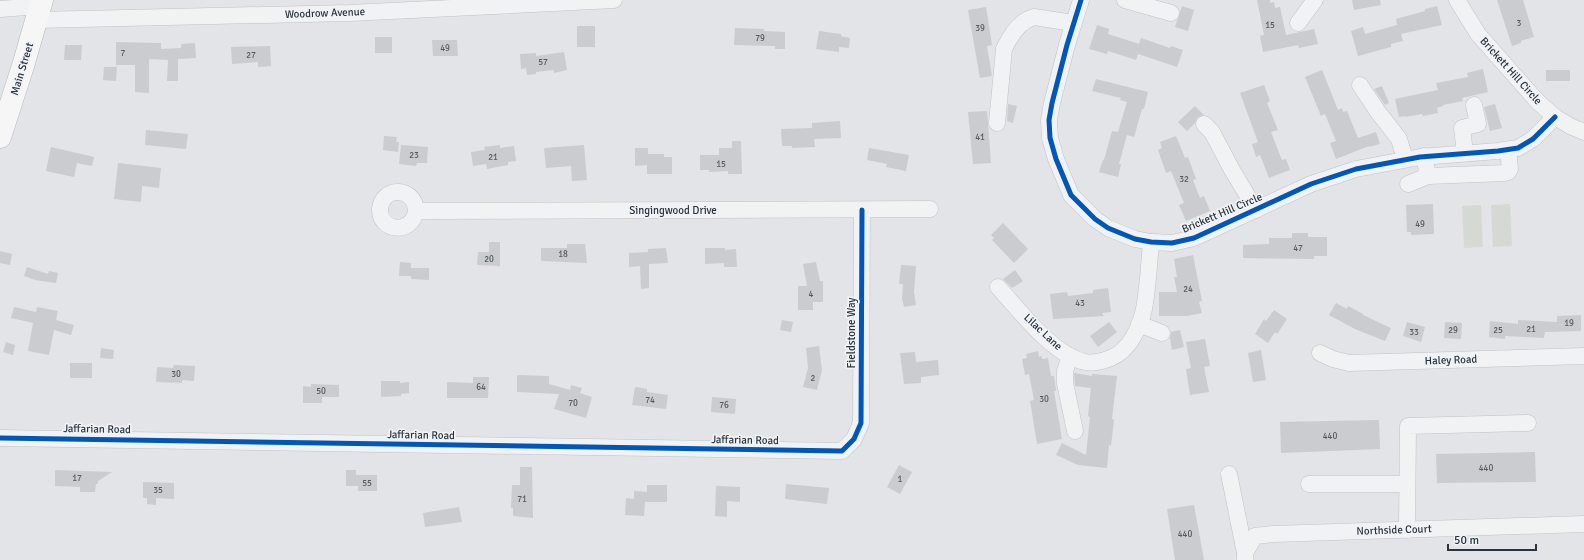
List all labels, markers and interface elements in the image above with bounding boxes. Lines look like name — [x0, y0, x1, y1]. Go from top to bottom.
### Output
street label: Woodrow Avenue — [285, 5, 365, 21]
house number: 3 — [1517, 18, 1522, 29]
house number: 15 — [1265, 20, 1275, 31]
house number: 39 — [975, 23, 985, 34]
house number: 79 — [755, 33, 765, 44]
street label: Brickett Hill Circle — [1477, 35, 1545, 107]
street label: Main Street — [8, 41, 36, 97]
house number: 49 — [440, 43, 450, 54]
house number: 7 — [121, 48, 126, 59]
house number: 27 — [246, 50, 256, 61]
house number: 57 — [538, 57, 548, 68]
house number: 41 — [975, 132, 985, 143]
house number: 23 — [409, 150, 419, 161]
house number: 21 — [488, 152, 498, 163]
house number: 15 — [716, 159, 726, 170]
house number: 32 — [1179, 174, 1189, 185]
street label: Brickett Hill Circle — [1180, 190, 1264, 236]
street label: Singingwood Drive — [629, 204, 717, 217]
house number: 49 — [1415, 219, 1425, 230]
house number: 47 — [1293, 243, 1303, 254]
house number: 18 — [558, 249, 568, 260]
house number: 20 — [484, 254, 494, 265]
house number: 24 — [1183, 284, 1193, 295]
house number: 4 — [809, 289, 814, 300]
street label: Fieldstone Way — [845, 297, 858, 368]
house number: 43 — [1075, 298, 1085, 309]
street label: Lilac Lane — [1021, 311, 1065, 353]
house number: 19 — [1564, 318, 1574, 329]
house number: 21 — [1526, 324, 1536, 335]
house number: 29 — [1448, 325, 1458, 336]
house number: 25 — [1493, 325, 1503, 336]
house number: 33 — [1409, 327, 1419, 338]
street label: Haley Road — [1424, 353, 1478, 367]
house number: 30 — [171, 369, 181, 380]
house number: 2 — [811, 373, 816, 384]
house number: 64 — [476, 382, 486, 393]
house number: 50 — [316, 386, 326, 397]
house number: 30 — [1039, 394, 1049, 405]
house number: 74 — [645, 395, 655, 406]
house number: 70 — [568, 398, 578, 409]
house number: 76 — [719, 400, 729, 411]
street label: Jaffarian Road — [63, 422, 131, 436]
street label: Jaffarian Road — [387, 428, 455, 442]
house number: 440 — [1323, 431, 1337, 442]
street label: Jaffarian Road — [711, 433, 779, 447]
house number: 440 — [1479, 463, 1493, 474]
house number: 17 — [72, 473, 82, 484]
house number: 1 — [898, 474, 903, 485]
house number: 55 — [362, 478, 372, 489]
house number: 35 — [153, 485, 163, 496]
house number: 71 — [517, 494, 527, 505]
street label: Northside Court — [1356, 522, 1432, 538]
scale bar — [1448, 526, 1536, 552]
house number: 440 — [1178, 529, 1192, 540]
text: 50 m — [1454, 533, 1479, 548]

